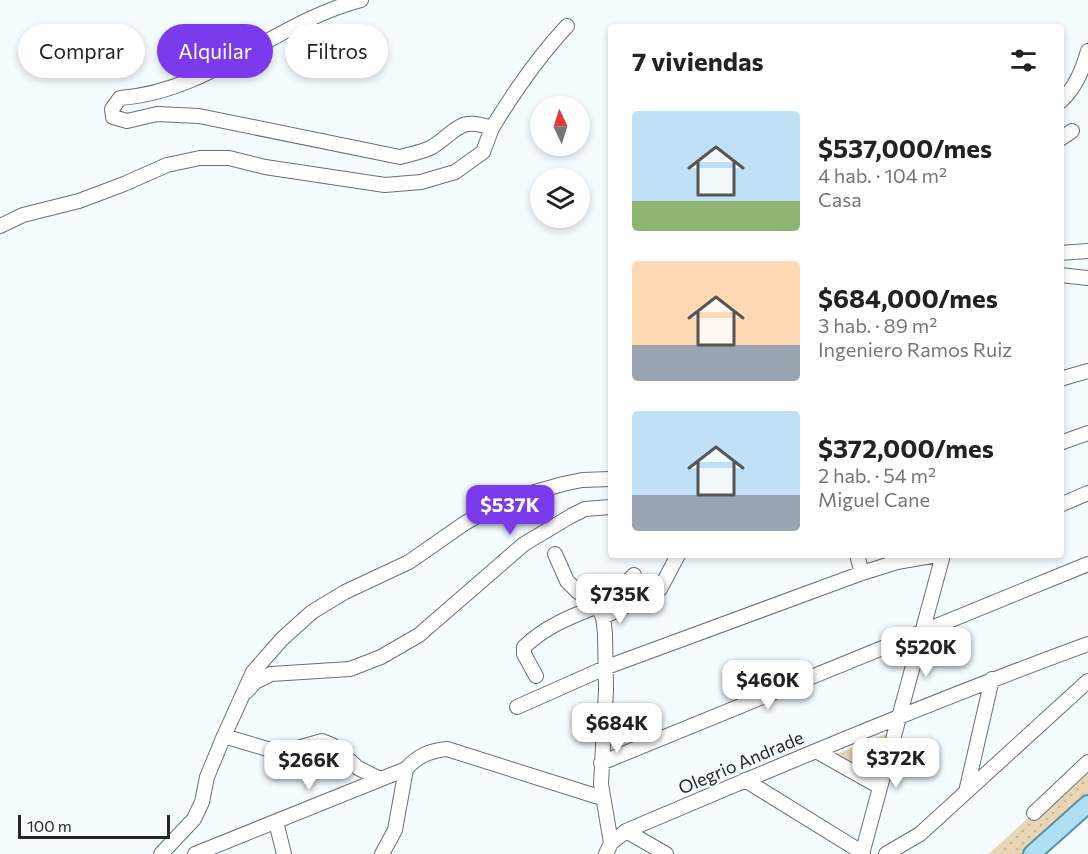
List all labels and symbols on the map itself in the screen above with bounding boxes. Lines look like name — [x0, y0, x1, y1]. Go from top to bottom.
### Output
north arrow — [530, 96, 590, 156]
pin: $537K — [468, 485, 552, 536]
pin: $735K — [578, 574, 662, 625]
pin: $520K — [884, 627, 968, 678]
pin: $460K — [726, 660, 810, 711]
pin: $684K — [575, 703, 659, 754]
street label: Olegrio Andrade — [675, 726, 807, 798]
pin: $372K — [854, 738, 938, 789]
pin: $266K — [267, 740, 351, 791]
scale bar — [18, 812, 170, 840]

